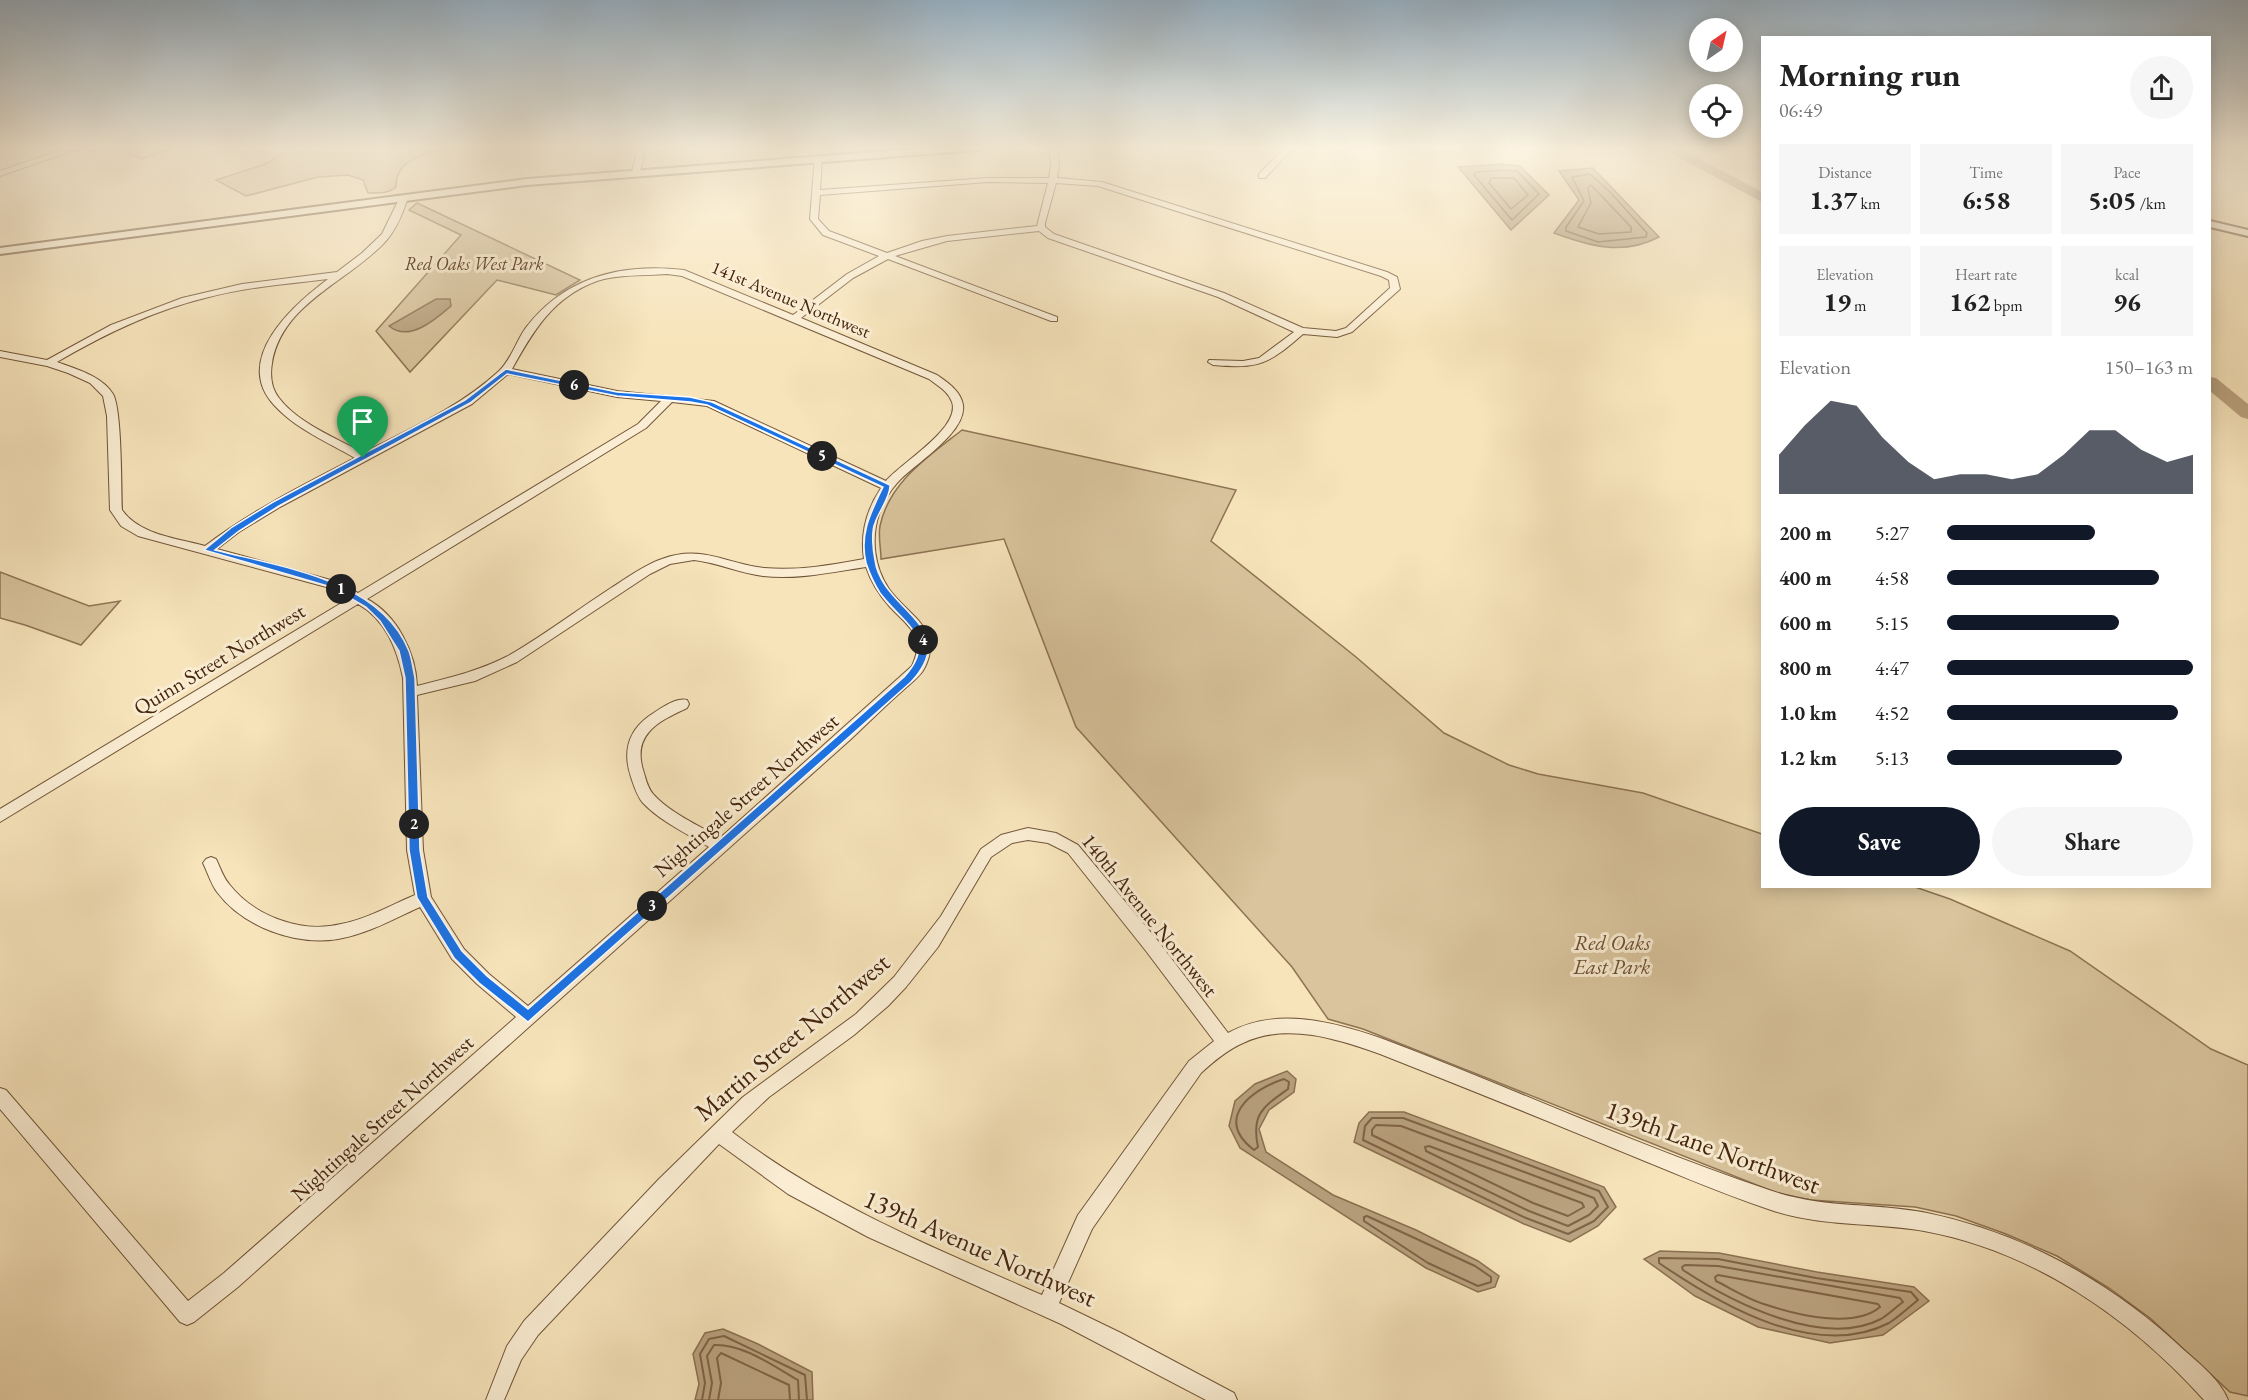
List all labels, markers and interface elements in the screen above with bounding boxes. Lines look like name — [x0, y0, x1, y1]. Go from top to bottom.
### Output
north arrow — [1689, 18, 1743, 72]
map controls — [1689, 18, 1743, 138]
text: Morning run — [1779, 53, 1961, 96]
button: share — [2130, 56, 2193, 119]
button: locate — [1689, 84, 1743, 138]
text: 06:49 — [1779, 97, 1822, 123]
text: Distance — [1818, 162, 1872, 183]
text: Time — [1969, 162, 2003, 183]
text: Pace — [2114, 162, 2140, 183]
text: 1.37 — [1810, 183, 1857, 217]
text: 6:58 — [1962, 183, 2010, 217]
text: 5:05 — [2088, 183, 2137, 217]
text: km — [1857, 193, 1880, 214]
text: /km — [2137, 193, 2166, 214]
park label: Red Oaks West Park — [404, 252, 544, 275]
street label: 141st Avenue Northwest — [708, 255, 874, 343]
text: Elevation — [1816, 264, 1874, 285]
text: Heart rate — [1955, 264, 2017, 285]
text: kcal — [2115, 264, 2139, 285]
text: 19 — [1823, 285, 1851, 319]
text: 162 — [1949, 285, 1991, 319]
text: 96 — [2113, 285, 2141, 319]
text: m — [1851, 295, 1867, 316]
text: bpm — [1991, 295, 2023, 316]
text: Elevation — [1779, 354, 1851, 380]
text: 150–163 m — [2105, 354, 2193, 380]
pin: 6 — [559, 370, 589, 400]
text: 6 — [570, 374, 578, 395]
pin — [337, 396, 388, 458]
icon: arrive — [346, 405, 379, 438]
pin: 5 — [807, 441, 837, 471]
text: 5 — [818, 445, 826, 466]
text: 200 m — [1779, 520, 1832, 546]
text: 5:27 — [1875, 520, 1909, 546]
text: 400 m — [1779, 565, 1832, 591]
text: 4:58 — [1875, 565, 1909, 591]
pin: 1 — [326, 574, 356, 604]
text: 1 — [337, 578, 345, 599]
street label: Quinn Street Northwest — [128, 597, 311, 722]
text: 600 m — [1779, 610, 1832, 636]
text: 5:15 — [1875, 610, 1909, 636]
pin: 4 — [908, 625, 938, 655]
text: 4 — [919, 629, 927, 650]
text: 800 m — [1779, 655, 1832, 681]
text: 4:47 — [1875, 655, 1909, 681]
text: 1.0 km — [1779, 700, 1837, 726]
text: 4:52 — [1875, 700, 1909, 726]
street label: Nightingale Street Northwest — [648, 707, 844, 883]
text: 1.2 km — [1779, 745, 1837, 771]
text: 5:13 — [1875, 745, 1909, 771]
button: Save — [1779, 807, 1980, 876]
button: Share — [1992, 807, 2193, 876]
pin: 2 — [399, 809, 429, 839]
text: 2 — [410, 813, 418, 834]
street label: 140th Avenue Northwest — [1076, 828, 1225, 1003]
pin: 3 — [637, 891, 667, 921]
text: 3 — [648, 895, 656, 916]
park label: Red Oaks East Park — [1573, 929, 1651, 980]
street label: Martin Street Northwest — [687, 945, 897, 1129]
street label: Nightingale Street Northwest — [285, 1029, 479, 1207]
street label: 139th Lane Northwest — [1601, 1092, 1825, 1202]
street label: 139th Avenue Northwest — [858, 1181, 1102, 1315]

